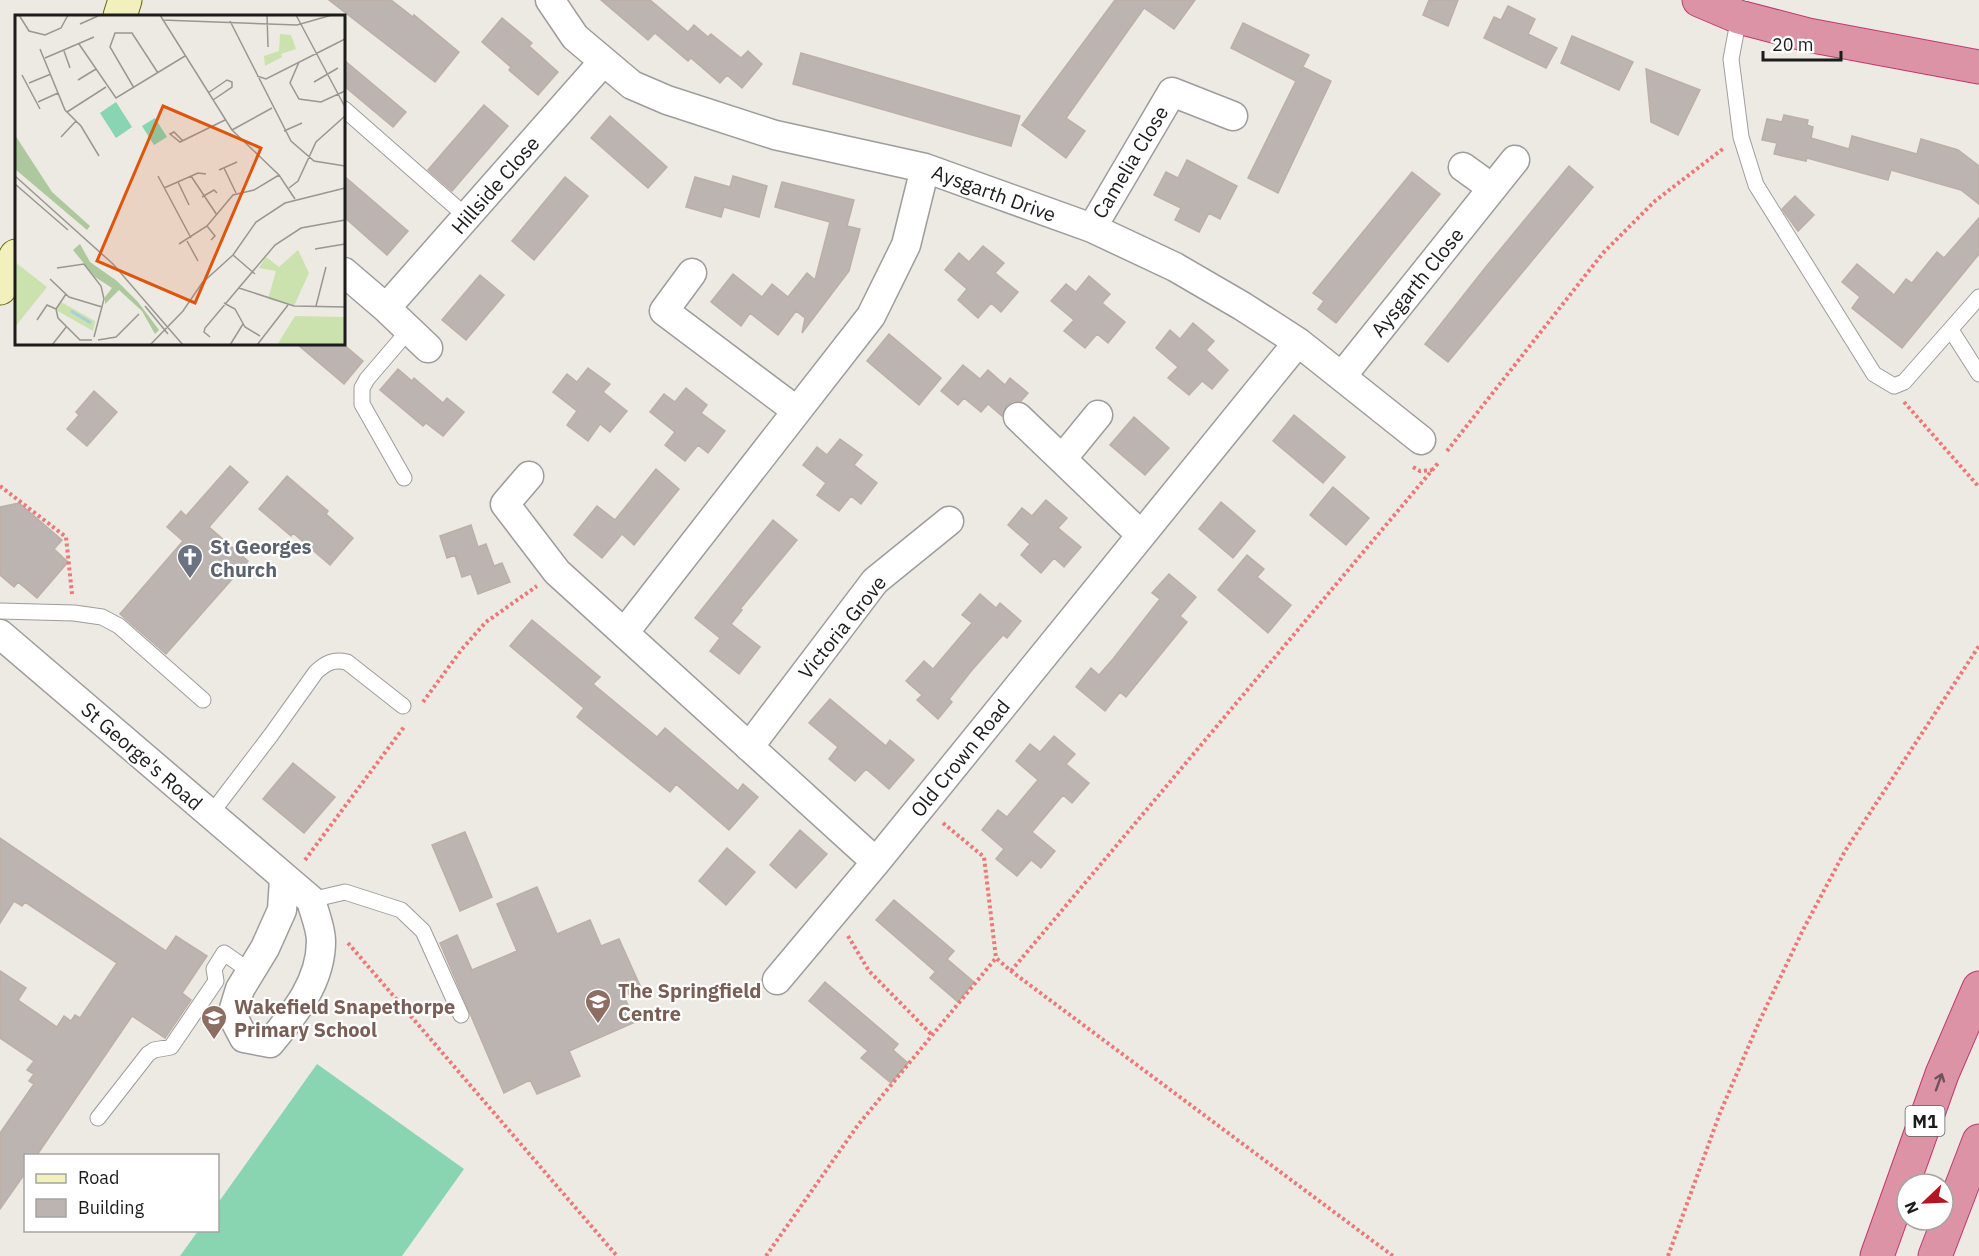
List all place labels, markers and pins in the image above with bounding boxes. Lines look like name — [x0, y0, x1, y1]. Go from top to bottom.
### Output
place label: St Georges Church — [210, 533, 312, 583]
church icon: St Georges Church — [175, 542, 205, 580]
place label: The Springfield Centre — [618, 977, 761, 1027]
school or university icon: The Springfield Centre — [583, 987, 613, 1025]
place label: Wakefield Snapethorpe Primary School — [234, 993, 455, 1043]
school or university icon: Wakefield Snapethorpe Primary School — [199, 1003, 229, 1041]

